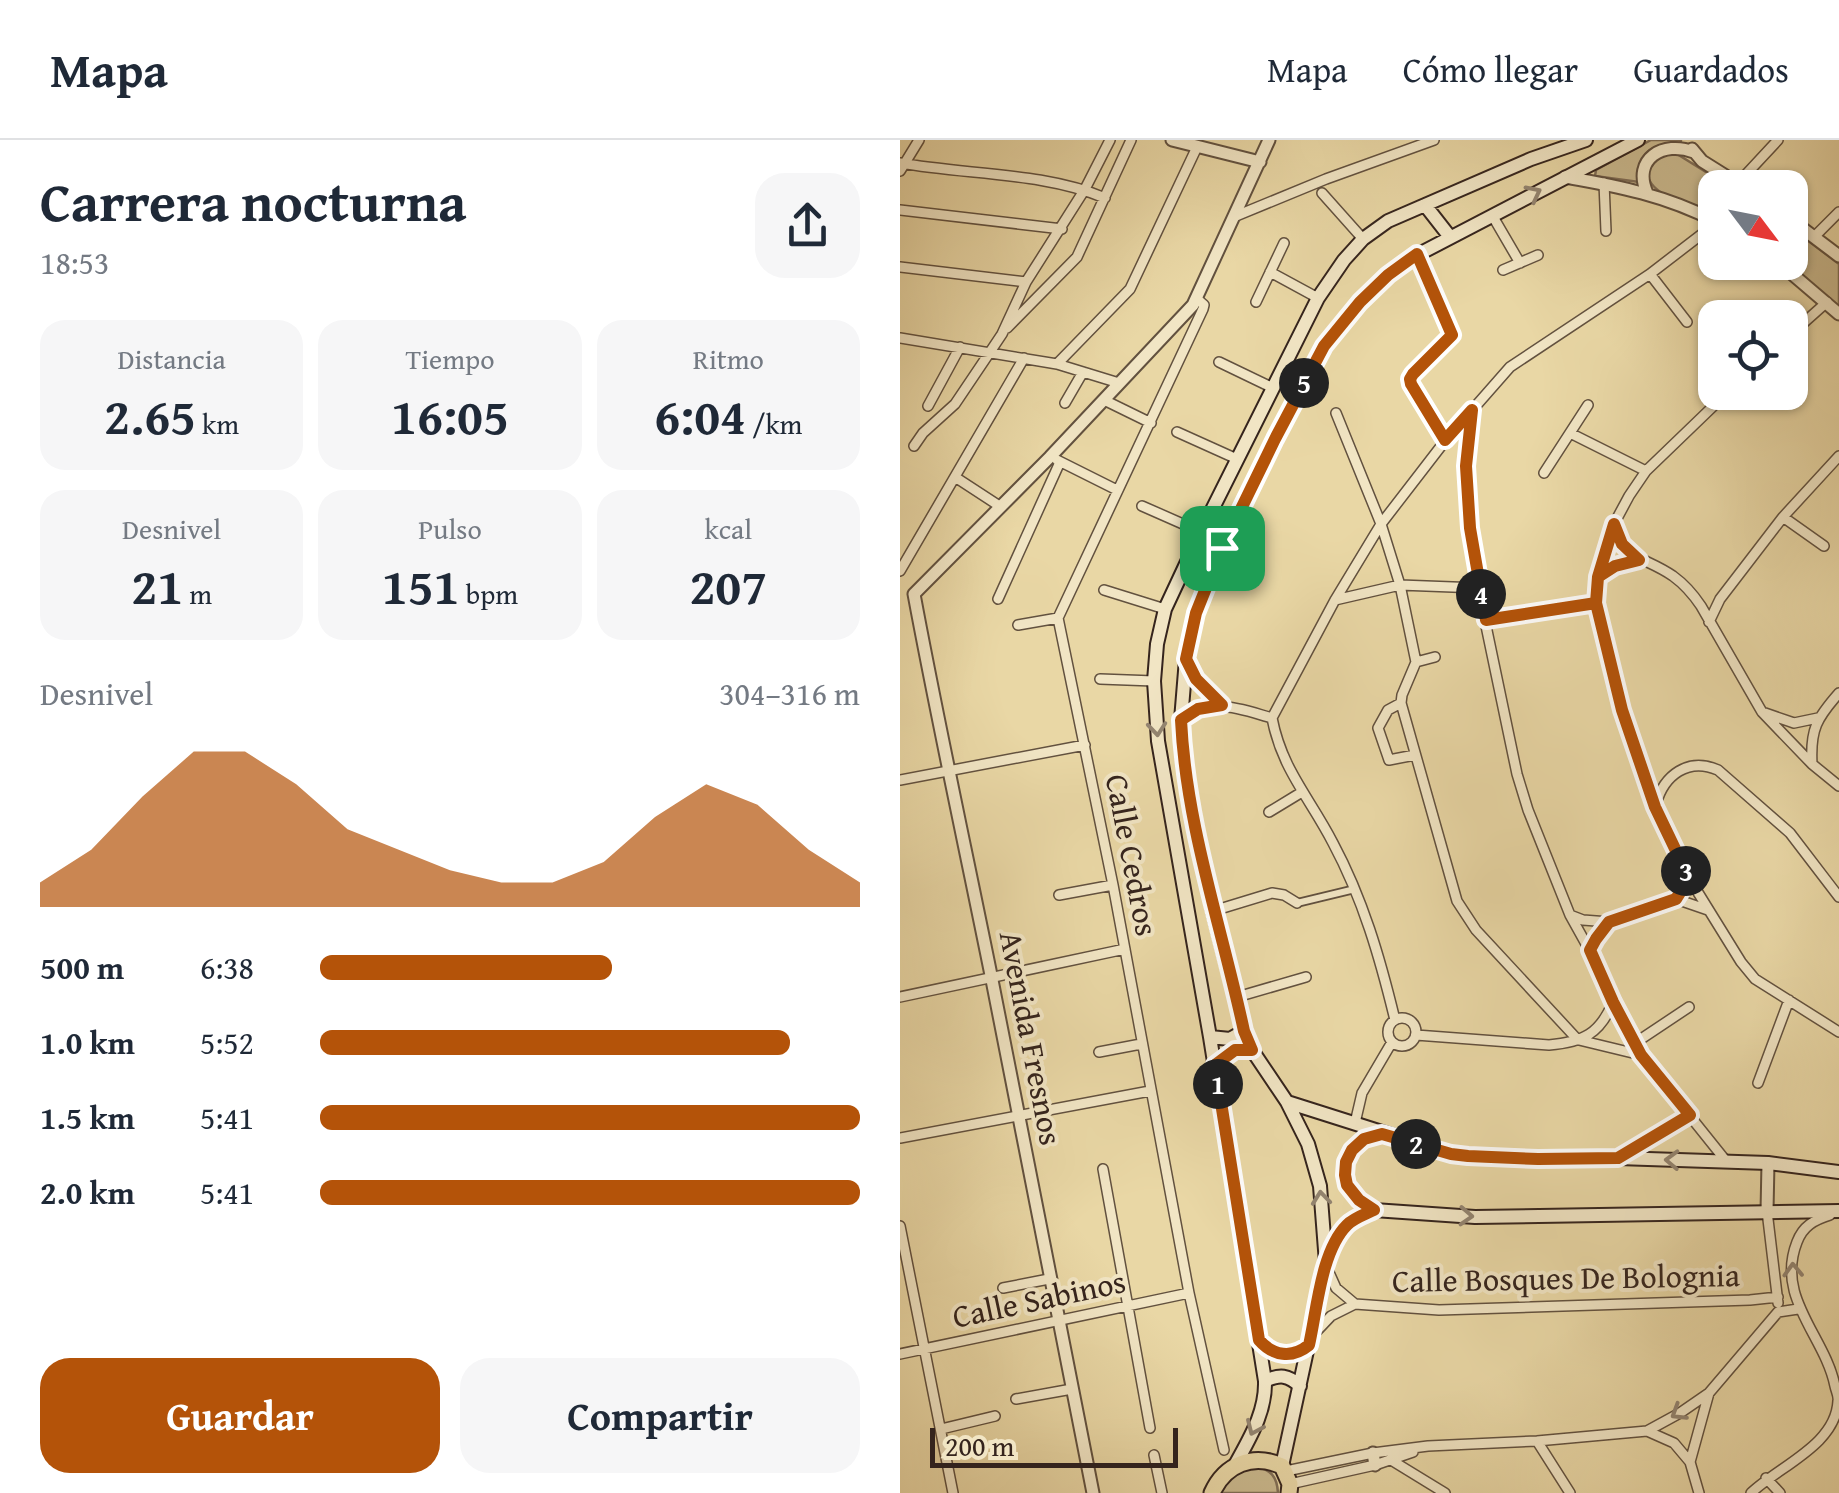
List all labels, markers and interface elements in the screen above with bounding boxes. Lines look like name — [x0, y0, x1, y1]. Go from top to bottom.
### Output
text: Mapa — [50, 34, 168, 105]
text: Mapa — [1267, 44, 1348, 95]
text: Cómo llegar — [1403, 44, 1578, 95]
text: Guardados — [1633, 44, 1789, 95]
text: Carrera nocturna — [40, 161, 467, 241]
north arrow — [1698, 170, 1808, 280]
map controls — [1698, 170, 1808, 410]
button: share — [755, 173, 860, 278]
one-way arrow — [1524, 185, 1542, 205]
text: 18:53 — [40, 239, 109, 286]
button: locate — [1698, 300, 1808, 410]
text: Distancia — [117, 338, 226, 379]
text: Tiempo — [406, 338, 494, 379]
text: Ritmo — [693, 338, 764, 379]
pin: 5 — [1279, 358, 1329, 408]
text: 5 — [1297, 362, 1311, 403]
text: 2.65 — [104, 379, 196, 452]
text: 16:05 — [391, 379, 509, 452]
text: 6:04 — [654, 379, 746, 452]
text: km — [196, 403, 239, 444]
text: /km — [746, 403, 802, 444]
pin — [1180, 506, 1265, 591]
text: Desnivel — [122, 508, 221, 549]
text: Pulso — [418, 508, 482, 549]
text: kcal — [704, 508, 752, 549]
icon: arrive — [1195, 521, 1250, 576]
text: 21 — [131, 549, 183, 622]
text: 151 — [382, 549, 460, 622]
text: 207 — [689, 549, 767, 622]
pin: 4 — [1456, 569, 1506, 619]
text: m — [183, 573, 212, 614]
text: bpm — [460, 573, 518, 614]
text: 4 — [1474, 573, 1488, 614]
text: Desnivel — [40, 670, 153, 717]
text: 304–316 m — [719, 670, 860, 717]
one-way arrow — [1146, 721, 1168, 737]
street label: Calle Cedros — [1094, 770, 1171, 940]
pin: 3 — [1661, 846, 1711, 896]
text: 3 — [1679, 850, 1693, 891]
street label: Avenida Fresnos — [988, 927, 1075, 1149]
text: 500 m — [40, 944, 124, 991]
text: 6:38 — [200, 944, 254, 991]
text: 1.0 km — [40, 1019, 135, 1066]
text: 5:52 — [200, 1019, 254, 1066]
pin: 1 — [1193, 1059, 1243, 1109]
text: 1 — [1211, 1063, 1225, 1104]
text: 1.5 km — [40, 1094, 135, 1141]
text: 5:41 — [200, 1094, 254, 1141]
pin: 2 — [1391, 1119, 1441, 1169]
text: 2 — [1409, 1123, 1423, 1164]
one-way arrow — [1664, 1149, 1680, 1170]
text: 2.0 km — [40, 1169, 135, 1216]
text: 5:41 — [200, 1169, 254, 1216]
one-way arrow — [1311, 1190, 1332, 1206]
one-way arrow — [1459, 1205, 1475, 1226]
street label: Calle Bosques De Bolognia — [1392, 1251, 1740, 1304]
street label: Calle Sabinos — [948, 1257, 1130, 1340]
one-way arrow — [1783, 1262, 1804, 1278]
button: Guardar — [40, 1358, 440, 1473]
button: Compartir — [460, 1358, 860, 1473]
one-way arrow — [1671, 1401, 1689, 1420]
one-way arrow — [1246, 1418, 1266, 1436]
scale bar — [930, 1423, 1178, 1468]
text: 200 m — [945, 1425, 1014, 1466]

